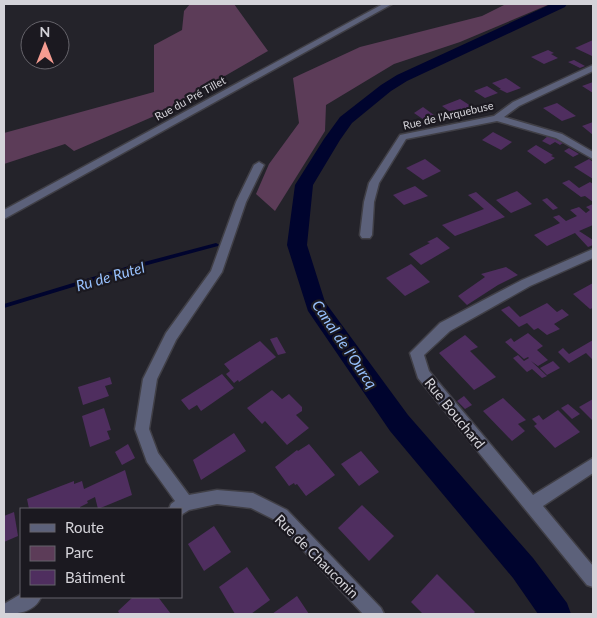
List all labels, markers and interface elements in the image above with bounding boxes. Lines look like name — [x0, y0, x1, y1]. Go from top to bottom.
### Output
north arrow — [20, 20, 70, 70]
text: N — [40, 23, 50, 40]
street label: Rue du Pré Tillet — [152, 73, 228, 123]
street label: Rue de l'Arquebuse — [401, 98, 495, 132]
water label: Ru de Rutel — [74, 257, 147, 294]
water label: Canal de l'Ourcq — [309, 296, 381, 392]
street label: Rue Bouchard — [421, 374, 489, 452]
legend — [20, 508, 182, 598]
street label: Rue de Chauconin — [272, 511, 362, 601]
text: Route — [65, 518, 104, 536]
text: Parc — [65, 543, 94, 561]
text: Bâtiment — [65, 568, 126, 586]

